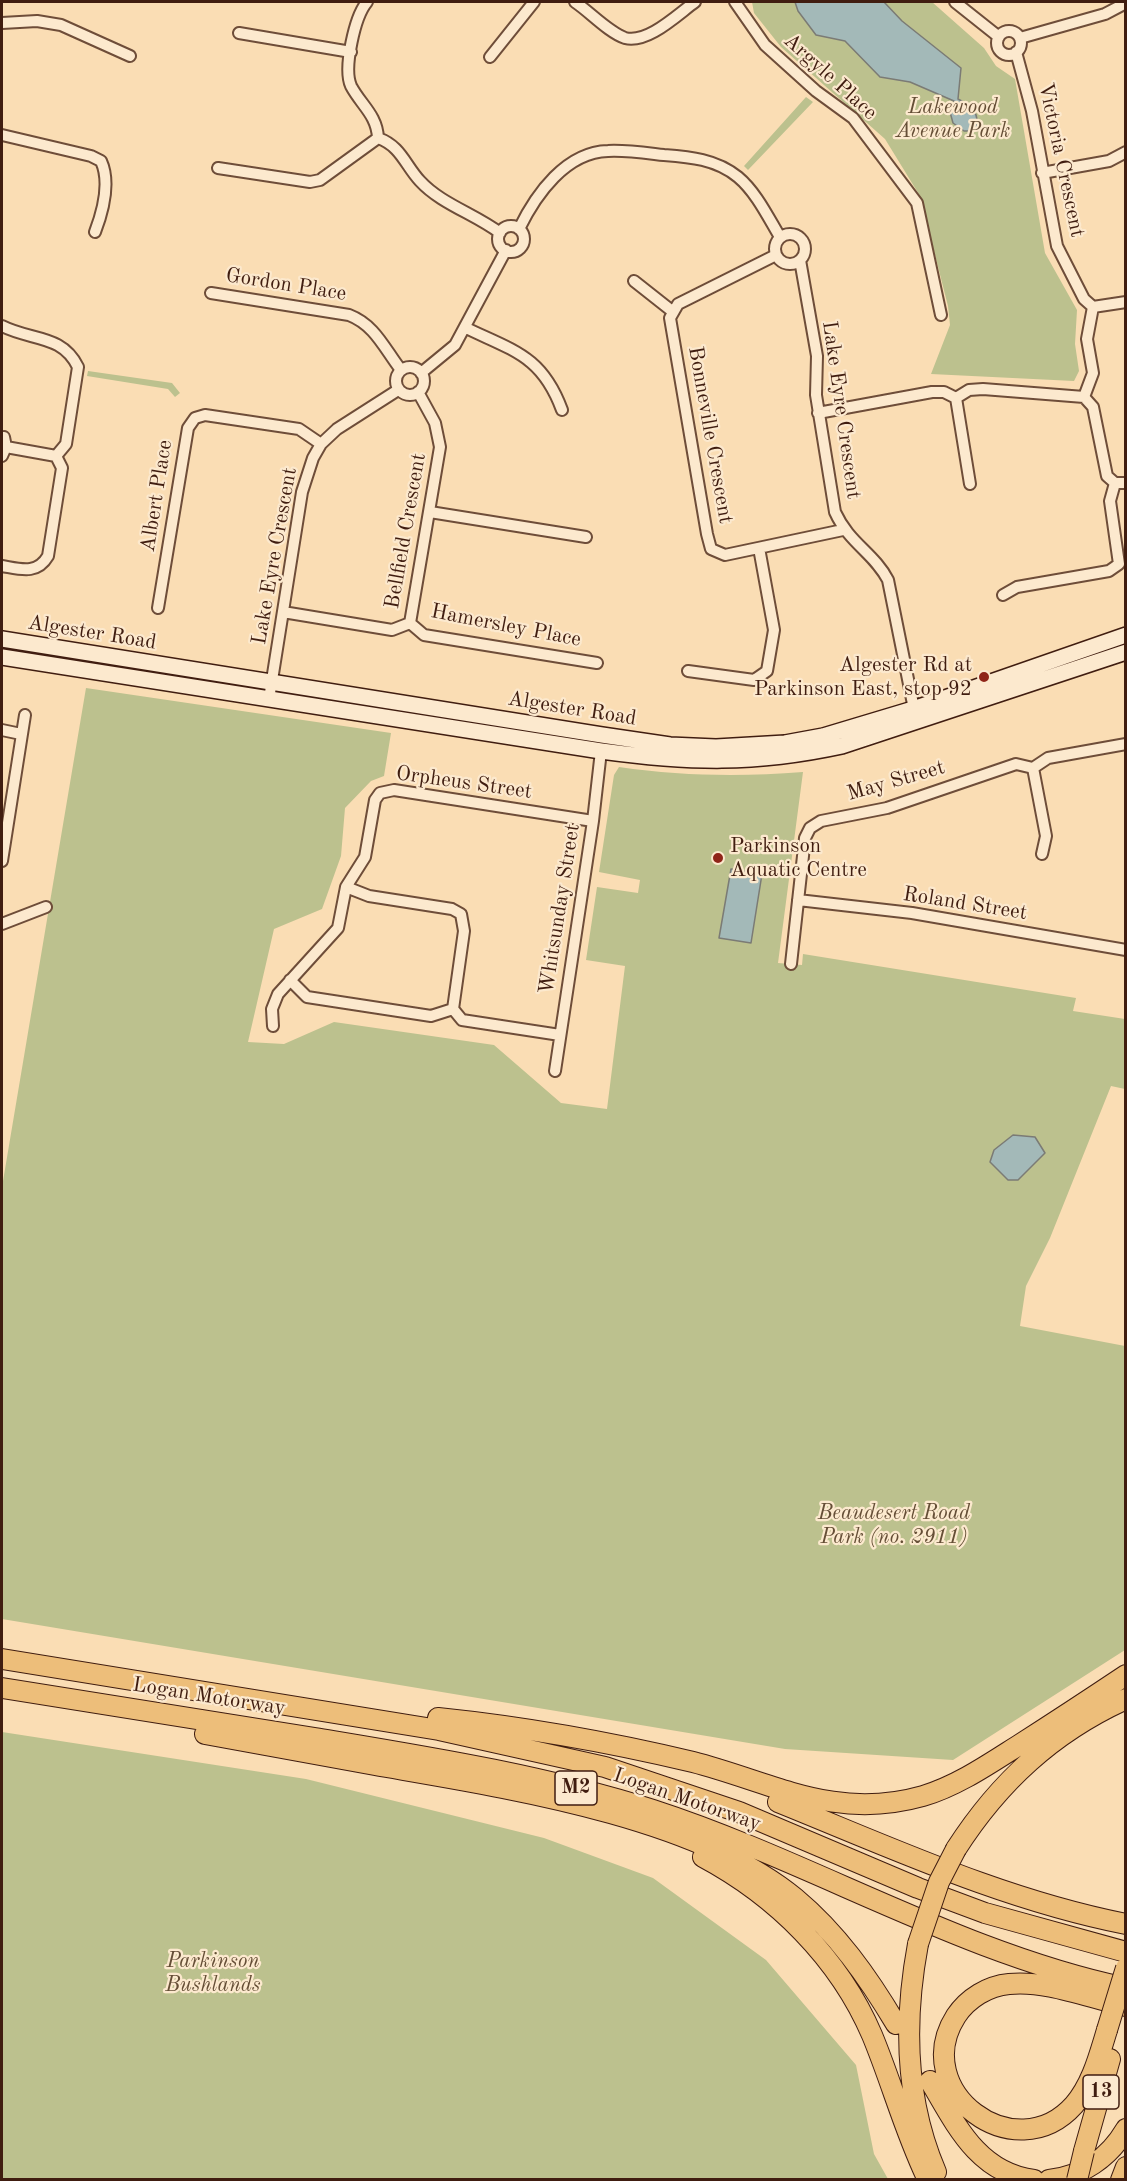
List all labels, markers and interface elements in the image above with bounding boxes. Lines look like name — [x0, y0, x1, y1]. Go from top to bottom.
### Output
street label: Argyle Place — [778, 28, 882, 126]
street label: Victoria Crescent — [1032, 80, 1090, 240]
park label: Lakewood Avenue Park — [896, 94, 1010, 144]
street label: Gordon Place — [224, 263, 348, 307]
street label: Lake Eyre Crescent — [816, 319, 866, 501]
street label: Bonneville Crescent — [682, 344, 738, 526]
street label: Albert Place — [136, 438, 178, 554]
street label: Bellfield Crescent — [380, 451, 432, 611]
street label: Lake Eyre Crescent — [247, 465, 303, 647]
street label: Hamersley Place — [429, 599, 583, 653]
street label: Algester Road — [26, 610, 158, 656]
place label: Algester Rd at Parkinson East, stop 92 — [754, 652, 972, 702]
marker: Algester Rd at Parkinson East, stop 92 — [977, 670, 991, 684]
street label: Algester Road — [506, 686, 638, 732]
street label: May Street — [844, 755, 948, 807]
street label: Orpheus Street — [394, 761, 534, 805]
street label: Whitsunday Street — [534, 822, 586, 996]
place label: Parkinson Aquatic Centre — [730, 833, 867, 883]
marker: Parkinson Aquatic Centre — [711, 851, 725, 865]
street label: Roland Street — [901, 882, 1029, 926]
park label: Beaudesert Road Park (no. 2911) — [818, 1500, 970, 1550]
street label: Logan Motorway — [131, 1672, 287, 1722]
street label: Logan Motorway — [610, 1763, 764, 1837]
road number: M2 — [555, 1771, 597, 1805]
park label: Parkinson Bushlands — [165, 1948, 261, 1998]
road number: 13 — [1083, 2075, 1119, 2109]

